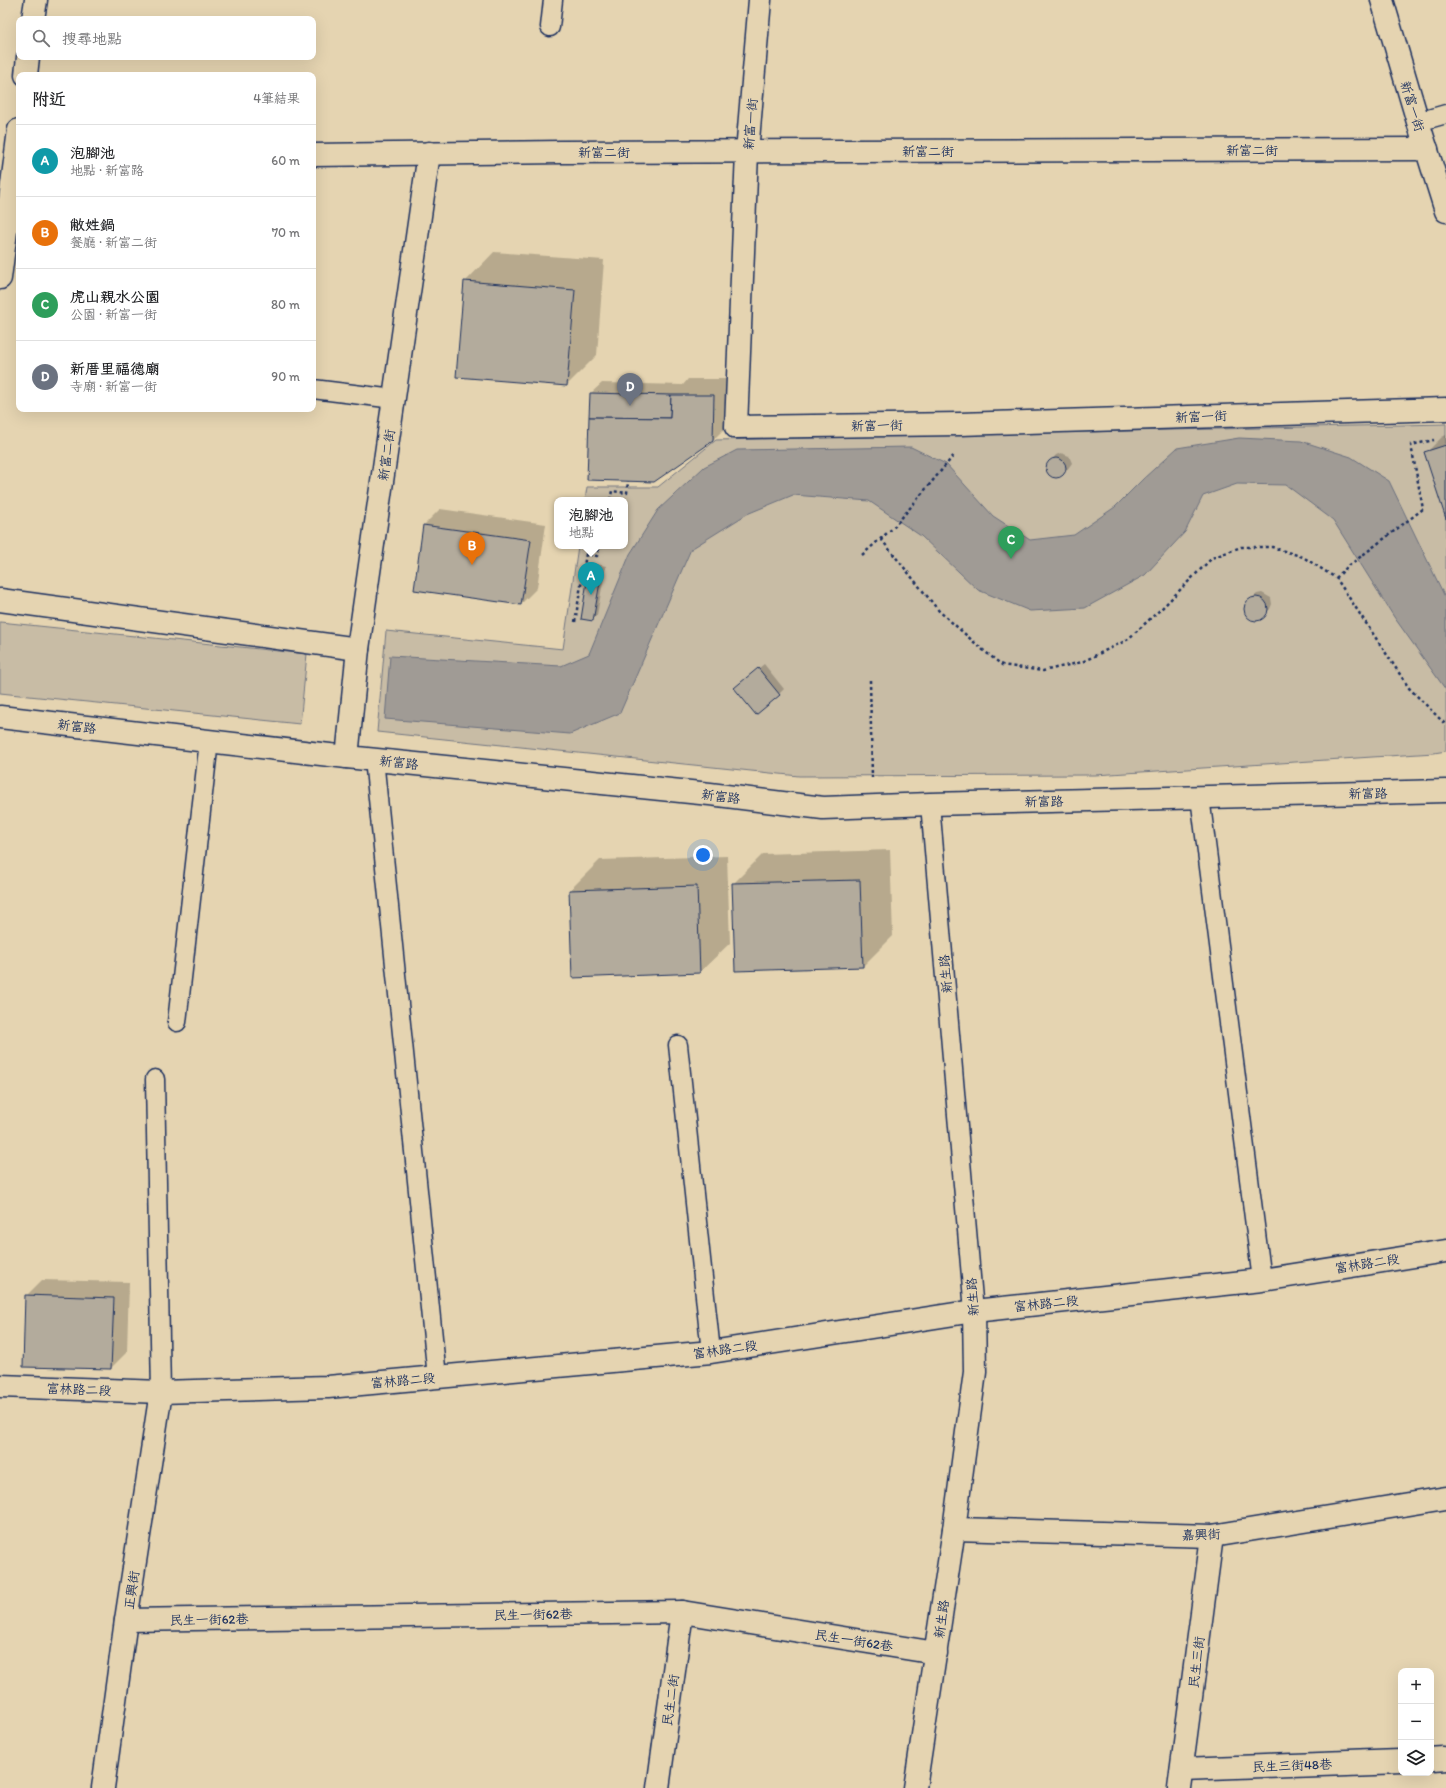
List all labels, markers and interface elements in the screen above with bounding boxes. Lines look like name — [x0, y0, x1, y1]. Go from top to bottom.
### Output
search box — [16, 16, 316, 60]
icon: search — [30, 27, 52, 49]
text: 搜尋地點 — [62, 30, 122, 48]
street label: 新富一街 — [1398, 79, 1427, 133]
text: 附近 — [32, 89, 66, 109]
text: 4筆結果 — [253, 91, 300, 106]
street label: 新富一街 — [741, 97, 760, 151]
street label: 新富二街 — [1226, 143, 1278, 158]
text: 泡腳池 — [70, 144, 115, 162]
street label: 新富二街 — [902, 144, 954, 159]
street label: 新富二街 — [578, 145, 630, 160]
text: A — [41, 153, 49, 168]
text: 60 m — [271, 153, 300, 168]
text: 地點 · 新富路 — [70, 163, 144, 178]
text: 敝姓鍋 — [70, 216, 115, 234]
text: B — [41, 225, 49, 240]
text: 70 m — [272, 225, 300, 240]
text: 餐廳 · 新富二街 — [70, 235, 157, 250]
text: 虎山親水公園 — [70, 288, 160, 306]
text: C — [41, 297, 49, 312]
text: 80 m — [271, 297, 300, 312]
text: 公園 · 新富一街 — [70, 307, 157, 322]
text: 新厝里福德廟 — [70, 360, 160, 378]
text: D — [41, 369, 49, 384]
text: 90 m — [271, 369, 300, 384]
pin: D — [617, 373, 643, 406]
text: 寺廟 · 新富一街 — [70, 379, 157, 394]
street label: 新富一街 — [1175, 408, 1227, 425]
street label: 新富一街 — [851, 418, 903, 433]
street label: 新富二街 — [375, 428, 398, 482]
popup — [554, 497, 628, 549]
text: 泡腳池 — [568, 506, 614, 524]
text: 地點 — [568, 525, 595, 540]
pin: C — [998, 526, 1024, 559]
pin: B — [459, 532, 485, 565]
pin: A — [578, 562, 604, 595]
street label: 新富路 — [57, 717, 97, 736]
street label: 新富路 — [379, 753, 419, 772]
street label: 新富路 — [1348, 786, 1388, 801]
street label: 新富路 — [701, 787, 741, 806]
street label: 新富路 — [1024, 794, 1064, 809]
your location — [693, 845, 713, 865]
street label: 新生路 — [936, 954, 955, 994]
street label: 富林路二段 — [1334, 1251, 1400, 1276]
street label: 新生路 — [964, 1277, 981, 1317]
street label: 富林路二段 — [1013, 1293, 1079, 1314]
street label: 富林路二段 — [692, 1338, 758, 1361]
street label: 富林路二段 — [370, 1370, 436, 1391]
street label: 富林路二段 — [46, 1381, 112, 1398]
street label: 嘉興街 — [1181, 1526, 1221, 1543]
street label: 正興街 — [121, 1570, 142, 1611]
street label: 新生路 — [931, 1599, 952, 1639]
street label: 民生一街62巷 — [494, 1606, 572, 1623]
street label: 民生一街62巷 — [170, 1611, 248, 1628]
street label: 民生一街62巷 — [814, 1627, 894, 1654]
street label: 民生三街 — [1186, 1635, 1207, 1689]
map controls — [1398, 1668, 1434, 1776]
button: + — [1398, 1668, 1434, 1704]
street label: 民生二街 — [659, 1673, 682, 1727]
button: − — [1398, 1704, 1434, 1740]
button: layers — [1398, 1740, 1434, 1776]
street label: 民生三街48巷 — [1252, 1757, 1332, 1774]

